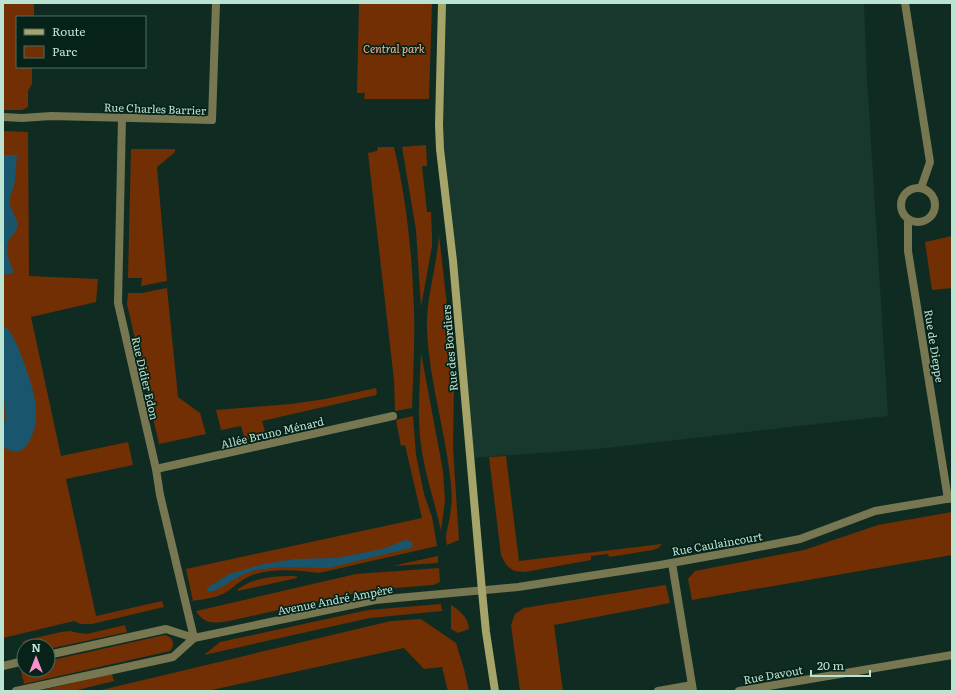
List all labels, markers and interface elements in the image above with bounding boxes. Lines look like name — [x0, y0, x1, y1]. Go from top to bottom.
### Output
legend — [16, 16, 146, 68]
text: Route — [52, 22, 86, 40]
park label: Central park — [363, 40, 425, 56]
text: Parc — [52, 42, 77, 60]
street label: Rue Charles Barrier — [104, 98, 207, 118]
street label: Rue des Bordiers — [437, 304, 461, 392]
street label: Rue de Dieppe — [921, 308, 949, 384]
street label: Rue Didier Edon — [129, 335, 163, 421]
street label: Allée Bruno Ménard — [219, 412, 326, 452]
street label: Rue Caulaincourt — [671, 527, 764, 559]
street label: Avenue André Ampère — [276, 580, 394, 618]
north arrow — [16, 638, 56, 678]
text: N — [31, 639, 41, 655]
scale bar — [811, 652, 870, 678]
text: 20 m — [817, 656, 844, 674]
street label: Rue Davout — [742, 661, 804, 687]

